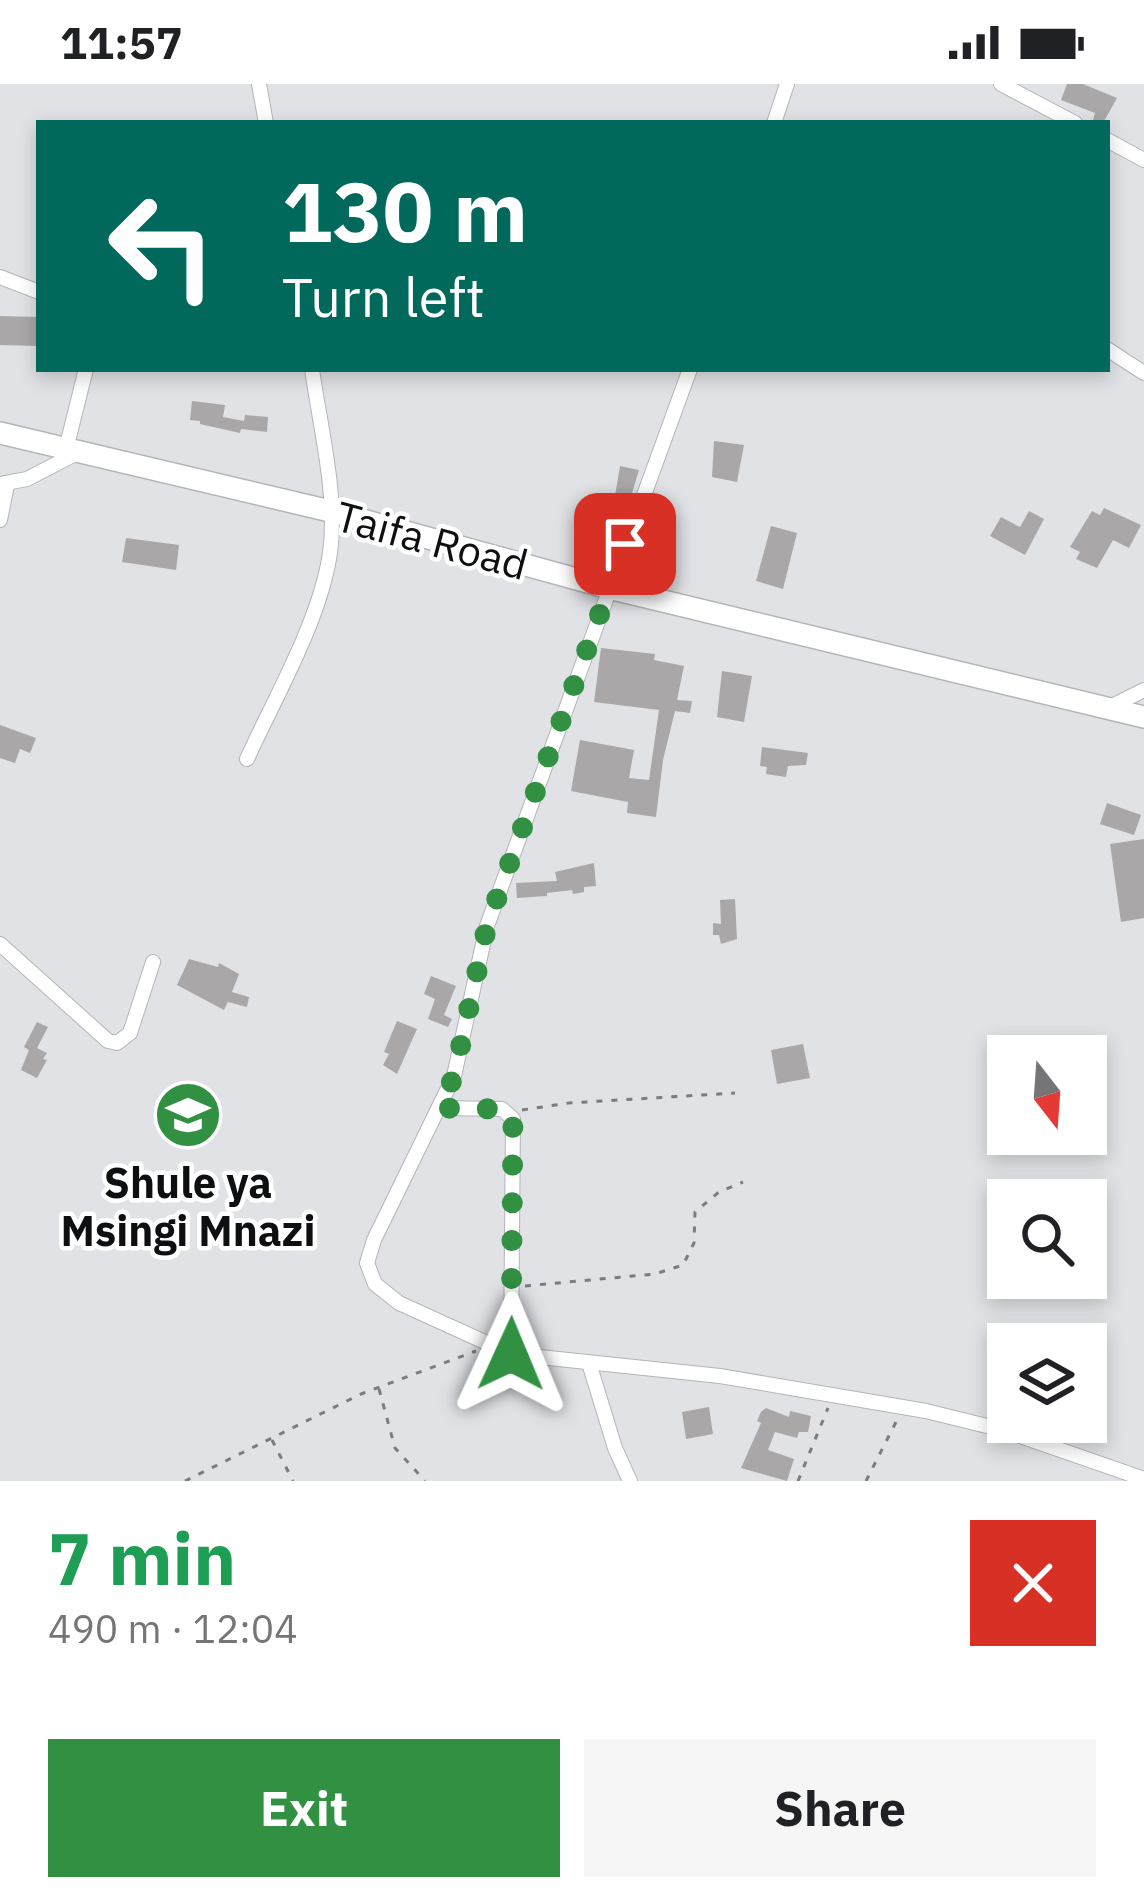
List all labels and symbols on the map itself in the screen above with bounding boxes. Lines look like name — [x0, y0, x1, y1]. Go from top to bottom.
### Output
street label: Taifa Road — [330, 488, 534, 592]
pin — [574, 493, 676, 595]
north arrow — [987, 1035, 1107, 1155]
school or university icon: Shule ya Msingi Mnazi — [153, 1080, 223, 1150]
place label: Shule ya Msingi Mnazi — [61, 1155, 315, 1258]
position arrow — [448, 1291, 574, 1417]

